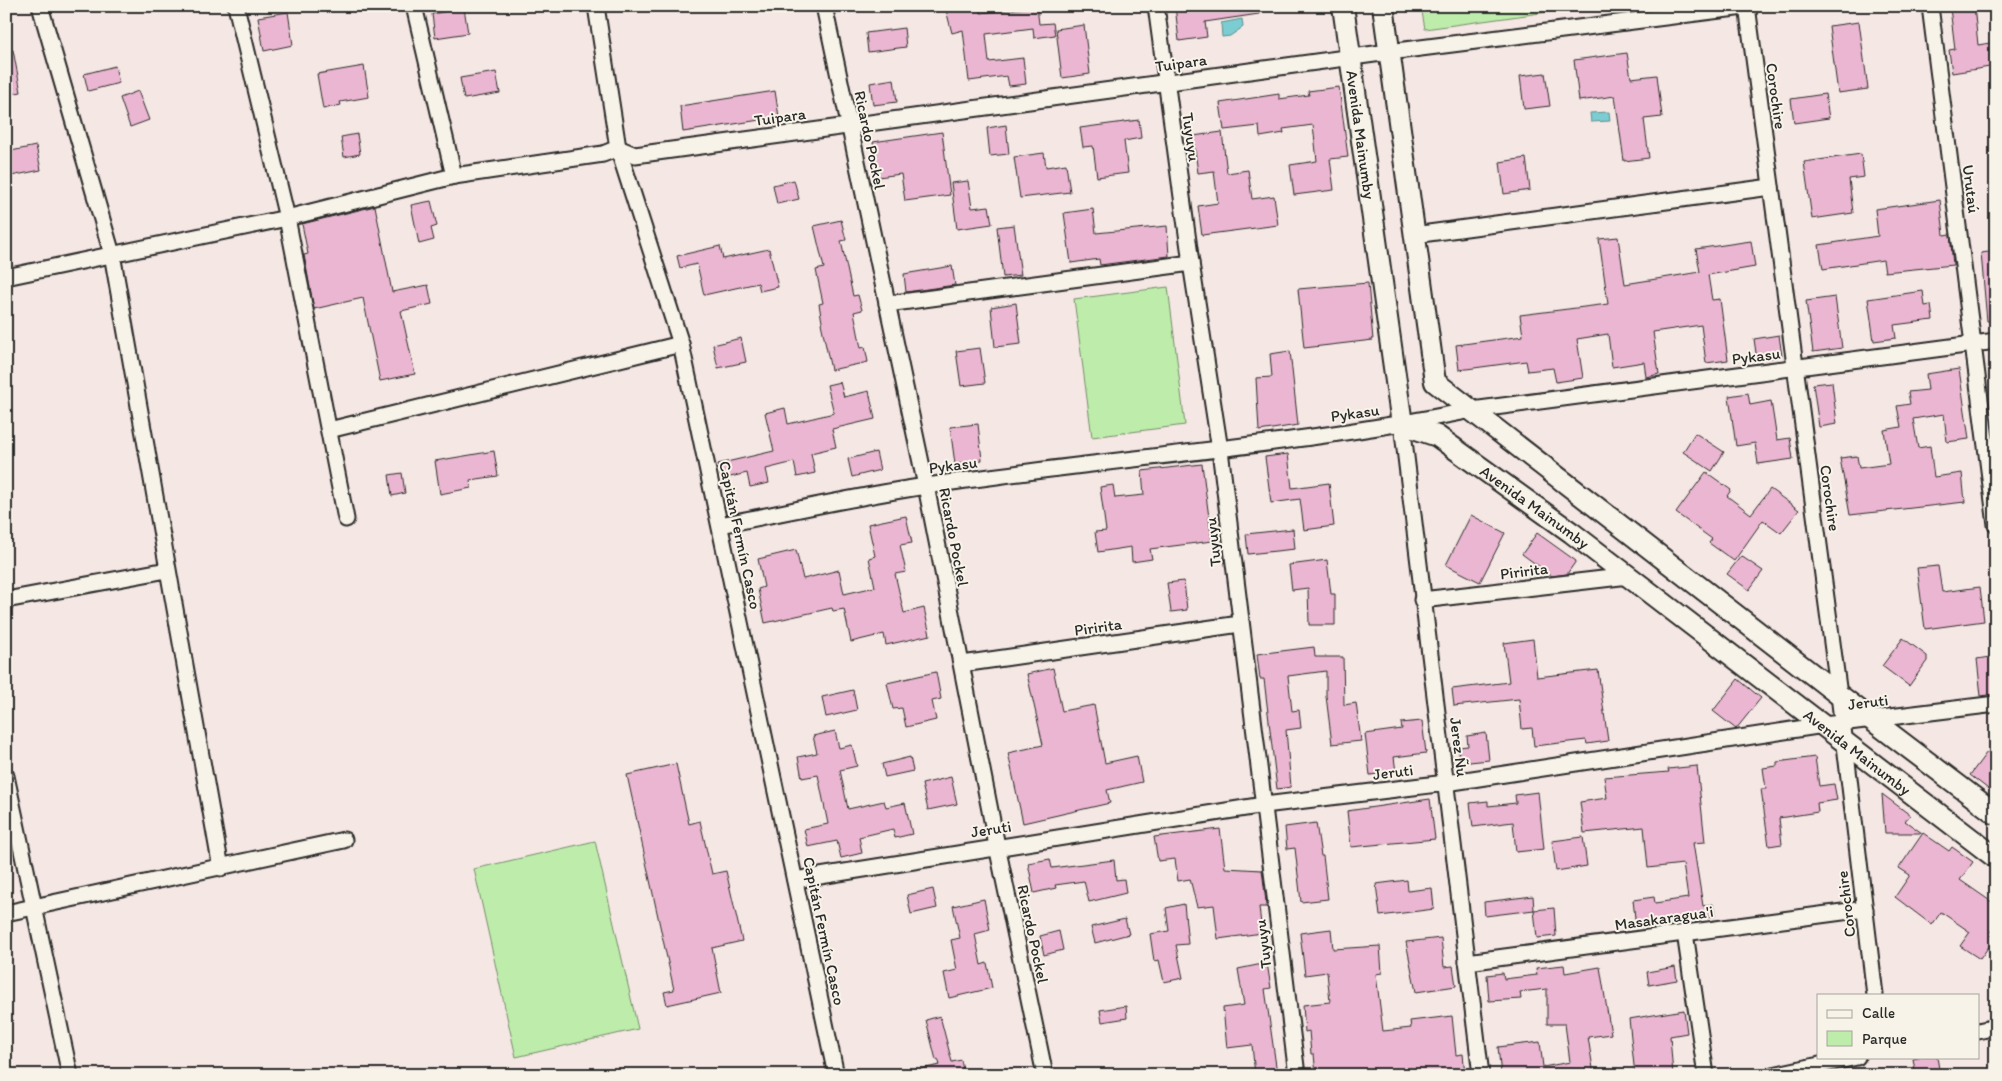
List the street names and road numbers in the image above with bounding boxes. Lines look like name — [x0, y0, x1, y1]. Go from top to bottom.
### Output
street label: Tuipara — [1154, 50, 1209, 76]
street label: Corochire — [1762, 62, 1790, 130]
street label: Avenida Mainumby — [1343, 69, 1380, 201]
street label: Ricardo Pockel — [850, 89, 890, 191]
street label: Tuipara — [753, 104, 808, 130]
street label: Tuyuyu — [1178, 111, 1204, 163]
street label: Urutaú — [1959, 164, 1983, 214]
street label: Pykasu — [1731, 344, 1782, 368]
street label: Pykasu — [1329, 400, 1381, 426]
street label: Pykasu — [928, 453, 979, 477]
street label: Capitán Fermín Casco — [715, 459, 765, 611]
street label: Avenida Mainumby — [1477, 461, 1594, 553]
street label: Corochire — [1816, 464, 1844, 532]
street label: Ricardo Pockel — [935, 486, 973, 588]
street label: Tuyuyu — [1201, 516, 1225, 567]
street label: Piririta — [1499, 559, 1550, 583]
street label: Piririta — [1073, 614, 1124, 640]
street label: Jeruti — [1847, 690, 1889, 714]
street label: Avenida Mainumby — [1800, 705, 1915, 799]
street label: Jerez Ñu — [1446, 716, 1472, 778]
street label: Jeruti — [1372, 760, 1414, 784]
street label: Jeruti — [969, 816, 1013, 842]
street label: Capitán Fermín Casco — [799, 855, 849, 1007]
street label: Corochire — [1832, 870, 1860, 938]
street label: Ricardo Pockel — [1013, 883, 1053, 985]
street label: Masakaragua'i — [1613, 902, 1715, 934]
street label: Tuyuyu — [1251, 918, 1275, 970]

